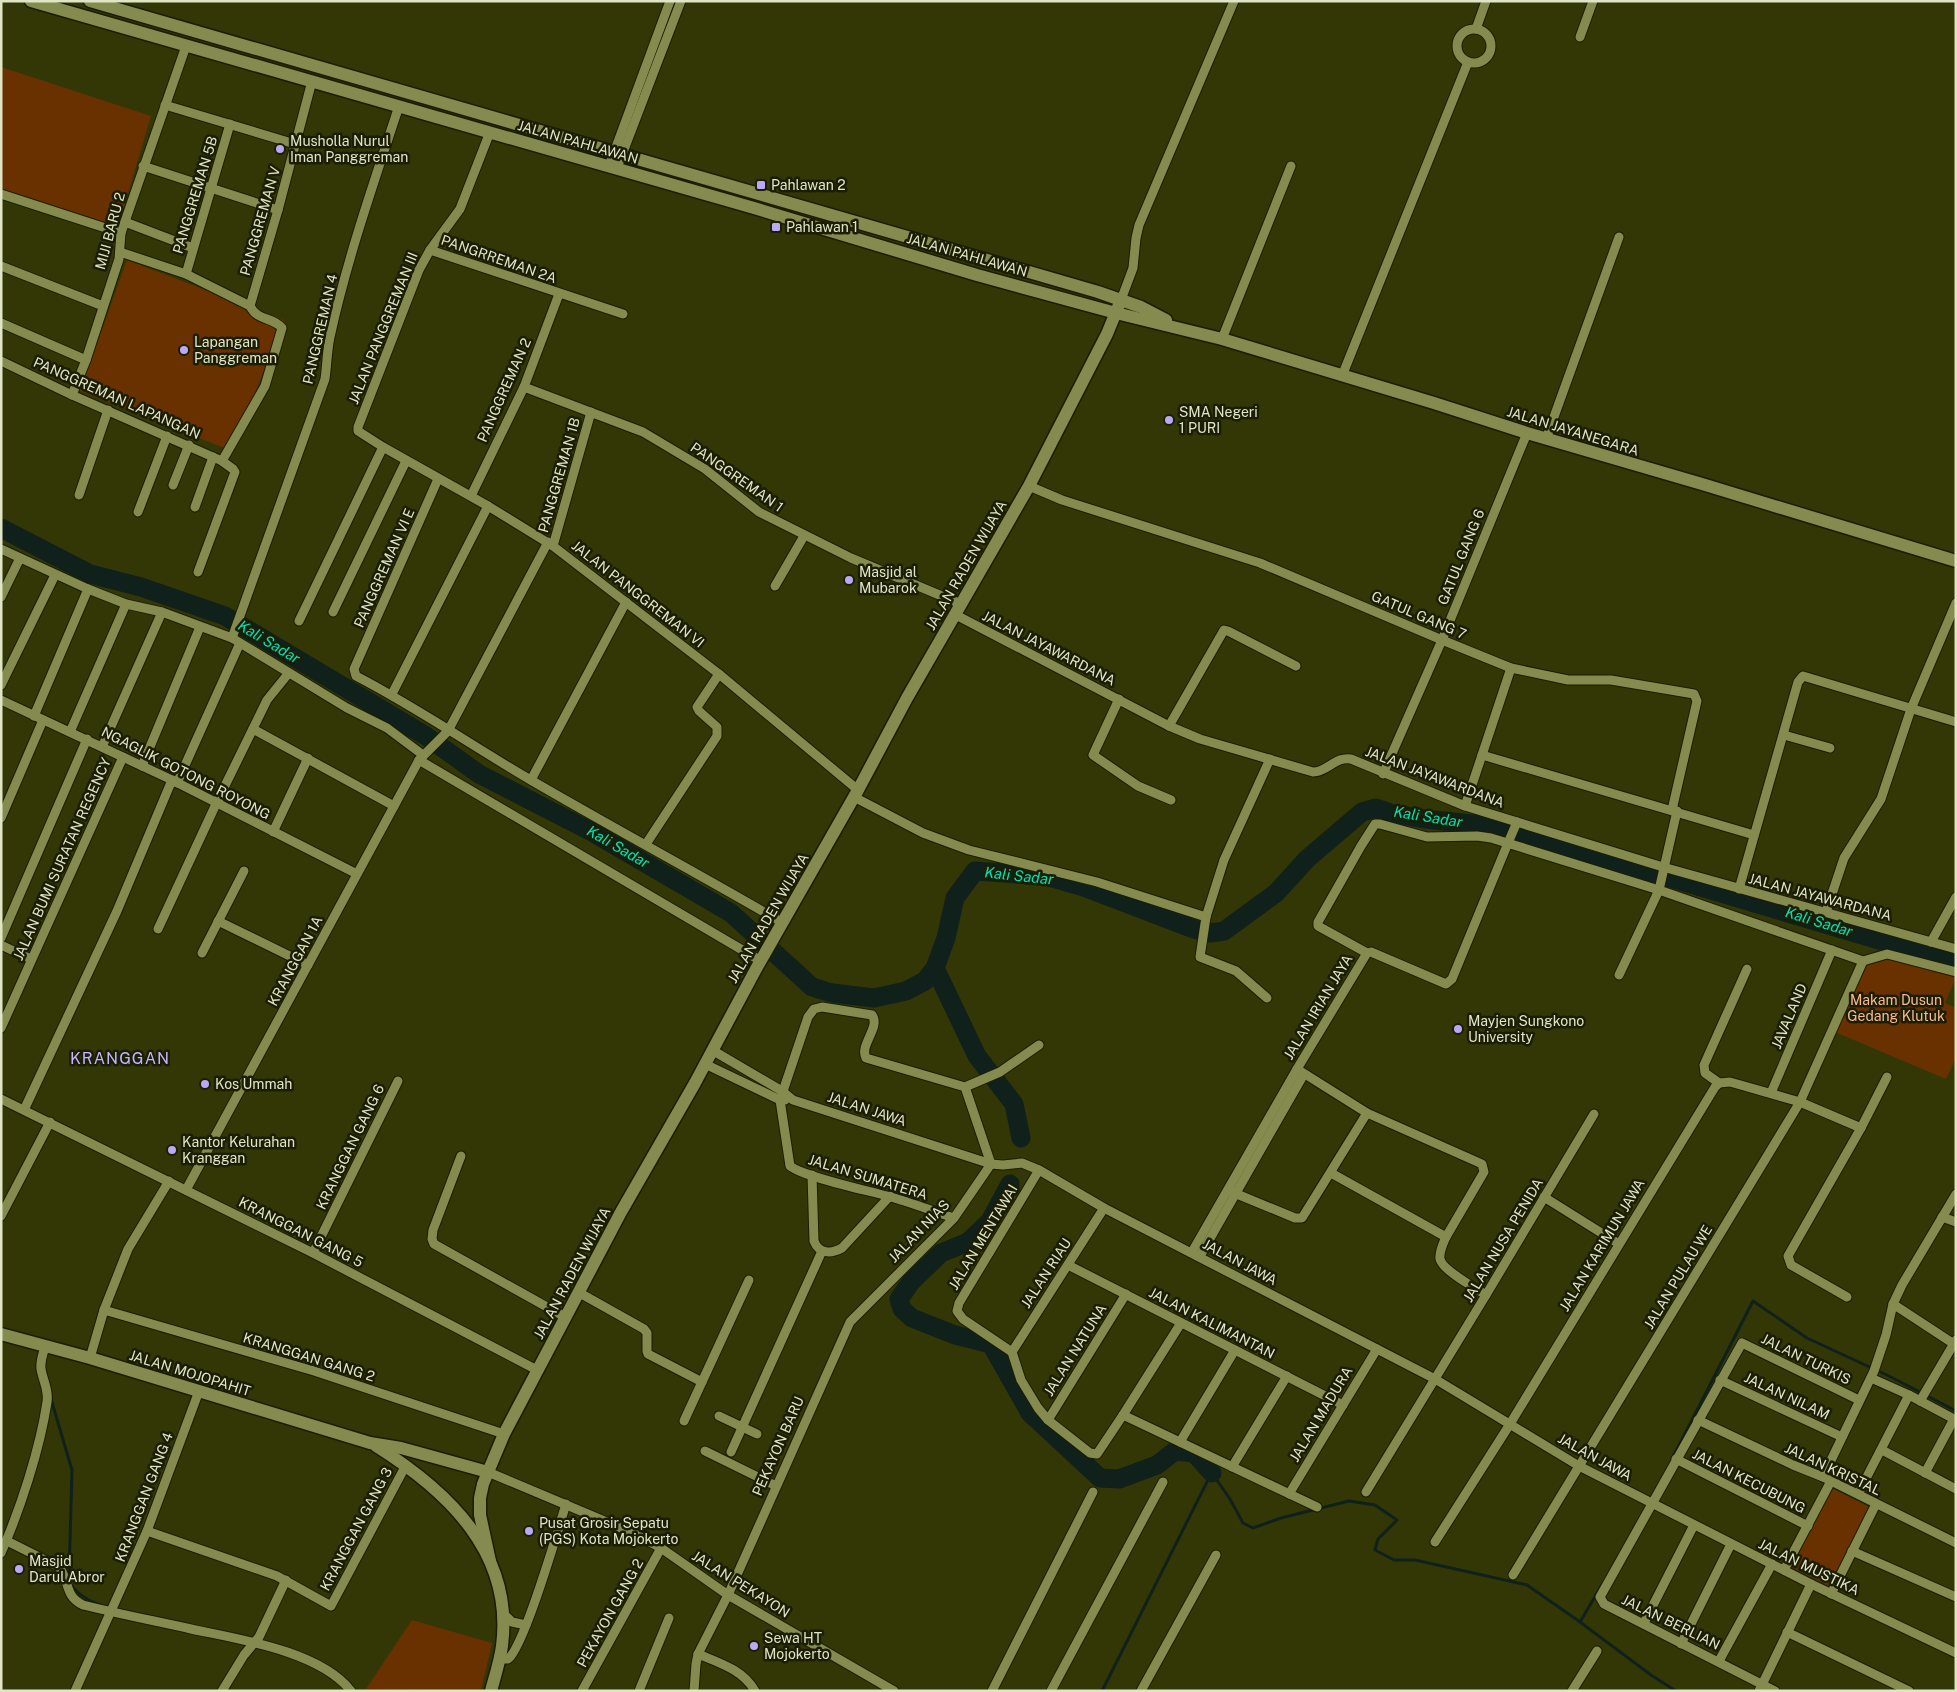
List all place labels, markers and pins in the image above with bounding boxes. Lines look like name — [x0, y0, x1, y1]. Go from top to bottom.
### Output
place label: Musholla Nurul Iman Panggreman — [290, 133, 408, 165]
marker: Musholla Nurul Iman Panggreman — [274, 143, 286, 155]
place label: Pahlawan 2 — [771, 177, 846, 193]
marker: Pahlawan 2 — [755, 179, 767, 191]
place label: Pahlawan 1 — [786, 219, 858, 235]
marker: Pahlawan 1 — [770, 221, 782, 233]
place label: Lapangan Panggreman — [194, 334, 277, 366]
marker: Lapangan Panggreman — [178, 344, 190, 356]
place label: SMA Negeri 1 PURI — [1179, 404, 1258, 436]
marker: SMA Negeri 1 PURI — [1163, 414, 1175, 426]
place label: Masjid al Mubarok — [859, 564, 917, 596]
marker: Masjid al Mubarok — [843, 574, 855, 586]
place label: Mayjen Sungkono University — [1468, 1013, 1584, 1045]
marker: Mayjen Sungkono University — [1452, 1023, 1464, 1035]
place label: Kos Ummah — [215, 1076, 292, 1092]
marker: Kos Ummah — [199, 1078, 211, 1090]
place label: Kantor Kelurahan Kranggan — [182, 1134, 295, 1166]
marker: Kantor Kelurahan Kranggan — [166, 1144, 178, 1156]
place label: Pusat Grosir Sepatu (PGS) Kota Mojokerto — [539, 1515, 679, 1547]
marker: Pusat Grosir Sepatu (PGS) Kota Mojokerto — [523, 1525, 535, 1537]
place label: Masjid Darul Abror — [29, 1553, 105, 1585]
marker: Masjid Darul Abror — [13, 1563, 25, 1575]
place label: Sewa HT Mojokerto — [764, 1630, 830, 1662]
marker: Sewa HT Mojokerto — [748, 1640, 760, 1652]

